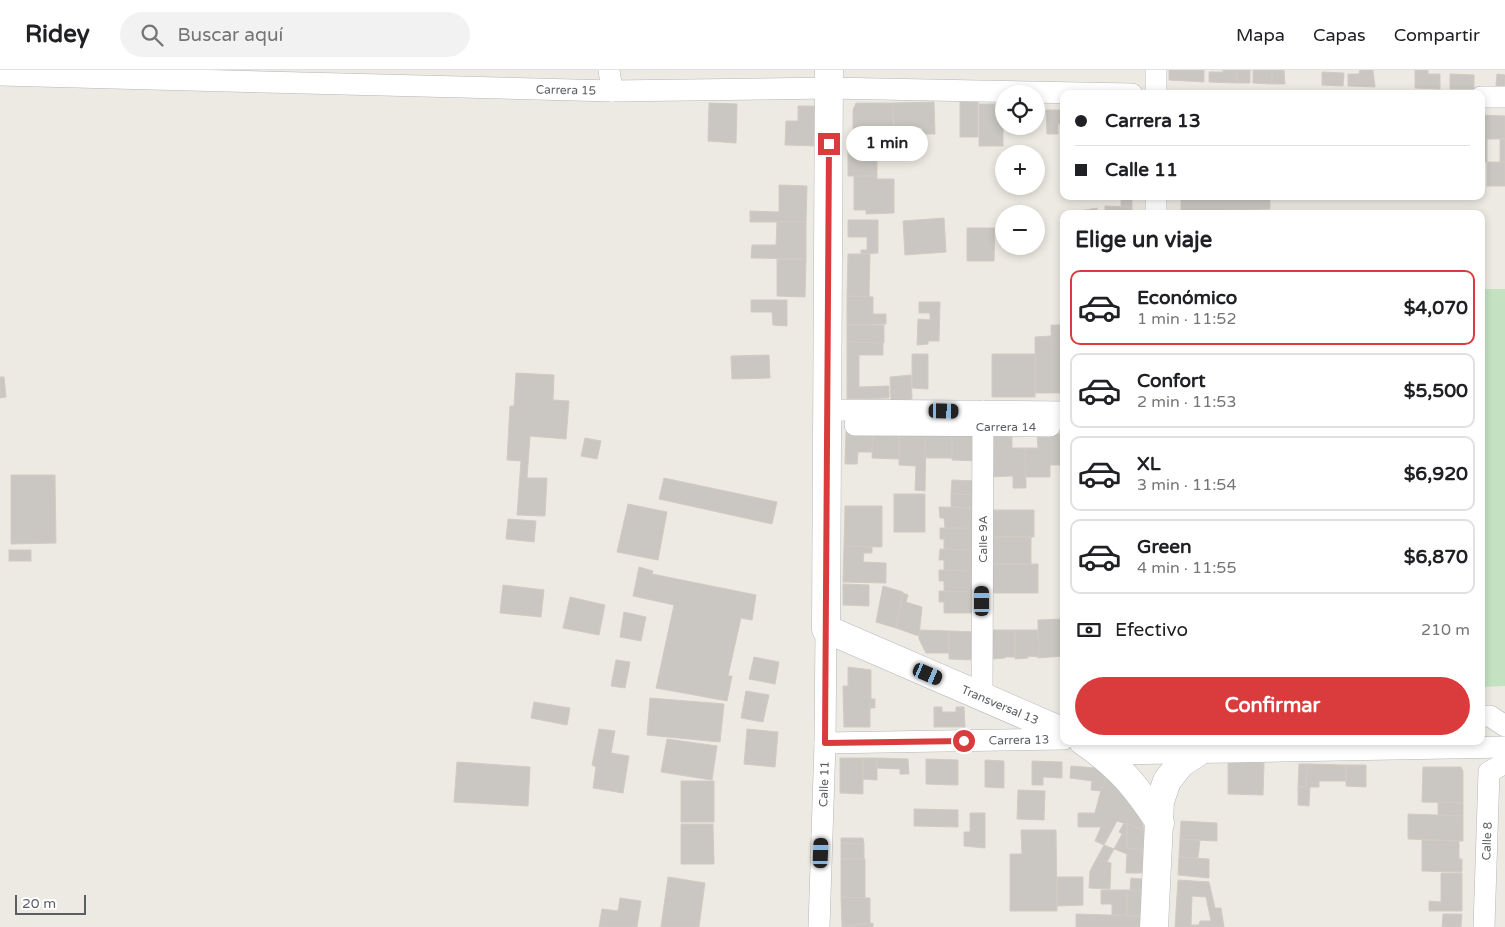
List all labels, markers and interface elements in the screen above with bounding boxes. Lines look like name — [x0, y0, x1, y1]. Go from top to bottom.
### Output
search box — [120, 12, 470, 57]
text: Ridey — [25, 20, 90, 49]
icon: search — [138, 21, 166, 49]
text: Buscar aquí — [178, 24, 283, 46]
text: Mapa — [1236, 24, 1285, 46]
text: Capas — [1313, 24, 1366, 46]
text: Compartir — [1394, 24, 1480, 46]
street label: Carrera 15 — [536, 82, 596, 98]
map controls — [995, 85, 1045, 255]
button: locate — [995, 85, 1045, 135]
text: Carrera 13 — [1105, 110, 1201, 132]
callout: 1 min — [846, 126, 929, 162]
route end — [818, 133, 840, 155]
text: 1 min — [866, 133, 908, 153]
button: + — [995, 145, 1045, 195]
text: Calle 11 — [1105, 159, 1178, 181]
button: − — [995, 205, 1045, 255]
text: Elige un viaje — [1075, 227, 1212, 253]
icon: car — [1077, 285, 1122, 330]
text: Económico — [1137, 287, 1237, 309]
text: $4,070 — [1404, 297, 1468, 319]
text: 1 min · 11:52 — [1137, 309, 1236, 329]
icon: car — [1077, 368, 1122, 413]
text: Confort — [1137, 370, 1206, 392]
text: $5,500 — [1404, 380, 1468, 402]
text: 2 min · 11:53 — [1137, 392, 1236, 412]
car — [928, 403, 959, 419]
street label: Carrera 14 — [976, 420, 1037, 434]
icon: car — [1077, 451, 1122, 496]
text: XL — [1137, 453, 1161, 475]
text: $6,920 — [1404, 463, 1468, 485]
text: 3 min · 11:54 — [1137, 475, 1236, 495]
street label: Calle 9A — [976, 515, 990, 563]
icon: car — [1077, 534, 1122, 579]
text: Green — [1137, 536, 1191, 558]
text: $6,870 — [1404, 546, 1468, 568]
text: 4 min · 11:55 — [1137, 558, 1236, 578]
car — [974, 586, 989, 616]
icon: cash — [1075, 616, 1103, 644]
text: Efectivo — [1115, 619, 1188, 641]
text: 210 m — [1421, 620, 1470, 640]
car — [911, 661, 944, 687]
button: Confirmar — [1075, 677, 1470, 735]
street label: Transversal 13 — [959, 682, 1041, 728]
route start — [953, 730, 975, 752]
street label: Carrera 13 — [989, 732, 1049, 748]
street label: Calle 11 — [816, 761, 832, 807]
street label: Calle 8 — [1479, 822, 1495, 860]
car — [812, 838, 829, 868]
scale bar — [15, 892, 86, 915]
text: 20 m — [22, 895, 56, 912]

